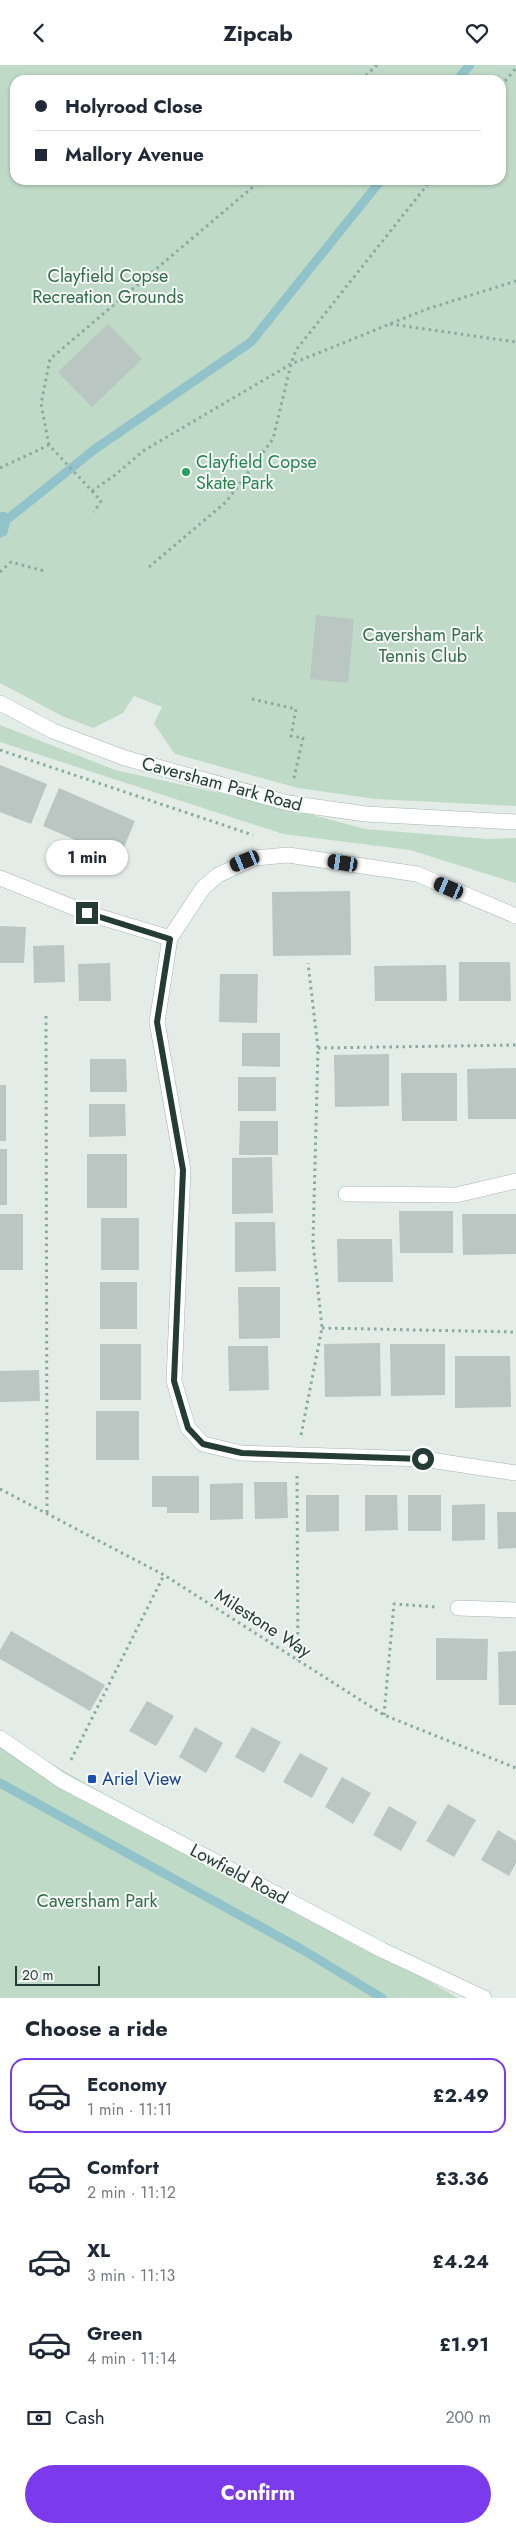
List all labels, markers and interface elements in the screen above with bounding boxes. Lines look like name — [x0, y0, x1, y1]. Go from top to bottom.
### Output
text: Zipcab — [223, 17, 293, 49]
icon: back — [25, 19, 53, 47]
icon: heart — [463, 19, 491, 47]
text: Holyrood Close — [65, 93, 203, 120]
text: Mallory Avenue — [65, 141, 204, 168]
park label: Clayfield Copse Recreation Grounds — [32, 263, 184, 310]
place label: Clayfield Copse Skate Park — [196, 449, 317, 496]
marker: Clayfield Copse Skate Park — [180, 466, 192, 478]
park label: Caversham Park Tennis Club — [363, 622, 484, 669]
street label: Caversham Park Road — [139, 750, 305, 818]
callout: 1 min — [46, 841, 128, 875]
text: 1 min — [67, 846, 107, 869]
car — [228, 848, 261, 874]
car — [327, 853, 358, 873]
car — [432, 875, 465, 901]
route end — [76, 902, 98, 924]
route start — [412, 1448, 434, 1470]
street label: Milestone Way — [209, 1582, 317, 1664]
place label: Ariel View — [102, 1766, 182, 1792]
marker: Ariel View — [86, 1773, 98, 1785]
street label: Lowfield Road — [185, 1837, 293, 1911]
park label: Caversham Park — [37, 1888, 158, 1914]
scale bar — [15, 1963, 100, 1986]
text: 20 m — [22, 1965, 54, 1985]
text: Choose a ride — [25, 2012, 168, 2044]
text: Economy — [87, 2071, 167, 2098]
icon: car — [27, 2073, 72, 2118]
text: £2.49 — [433, 2082, 489, 2109]
text: 1 min · 11:11 — [87, 2098, 172, 2121]
text: Comfort — [87, 2154, 159, 2181]
icon: car — [27, 2156, 72, 2201]
text: £3.36 — [435, 2165, 489, 2192]
text: 2 min · 11:12 — [87, 2181, 176, 2204]
text: XL — [87, 2237, 110, 2264]
icon: car — [27, 2239, 72, 2284]
text: £4.24 — [432, 2248, 489, 2275]
text: 3 min · 11:13 — [87, 2264, 175, 2287]
text: Green — [87, 2320, 143, 2347]
icon: car — [27, 2322, 72, 2367]
text: £1.91 — [439, 2331, 489, 2358]
text: 4 min · 11:14 — [87, 2347, 176, 2370]
icon: cash — [25, 2404, 53, 2432]
text: Cash — [65, 2404, 105, 2431]
text: 200 m — [445, 2406, 491, 2429]
button: Confirm — [25, 2465, 491, 2523]

